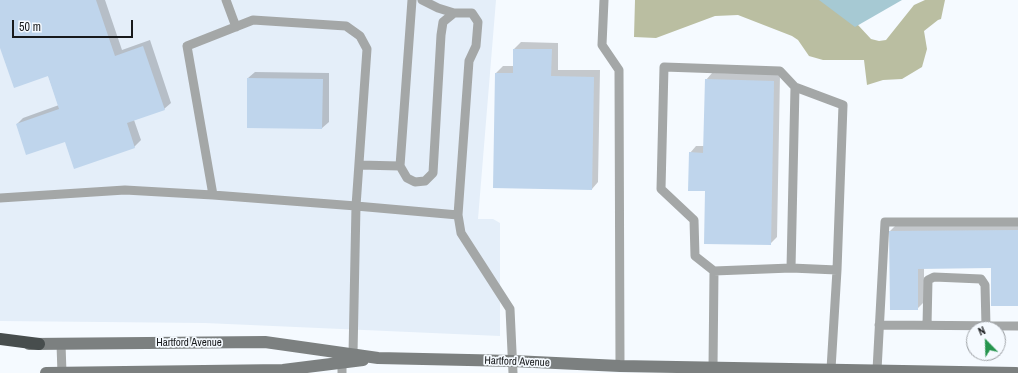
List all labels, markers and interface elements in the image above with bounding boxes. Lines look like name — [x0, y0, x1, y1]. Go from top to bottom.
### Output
scale bar — [14, 12, 135, 38]
text: 50 m — [19, 19, 41, 35]
north arrow — [966, 321, 1006, 361]
text: N — [976, 323, 987, 339]
street label: Hartford Avenue — [156, 336, 222, 350]
street label: Hartford Avenue — [484, 354, 550, 370]

